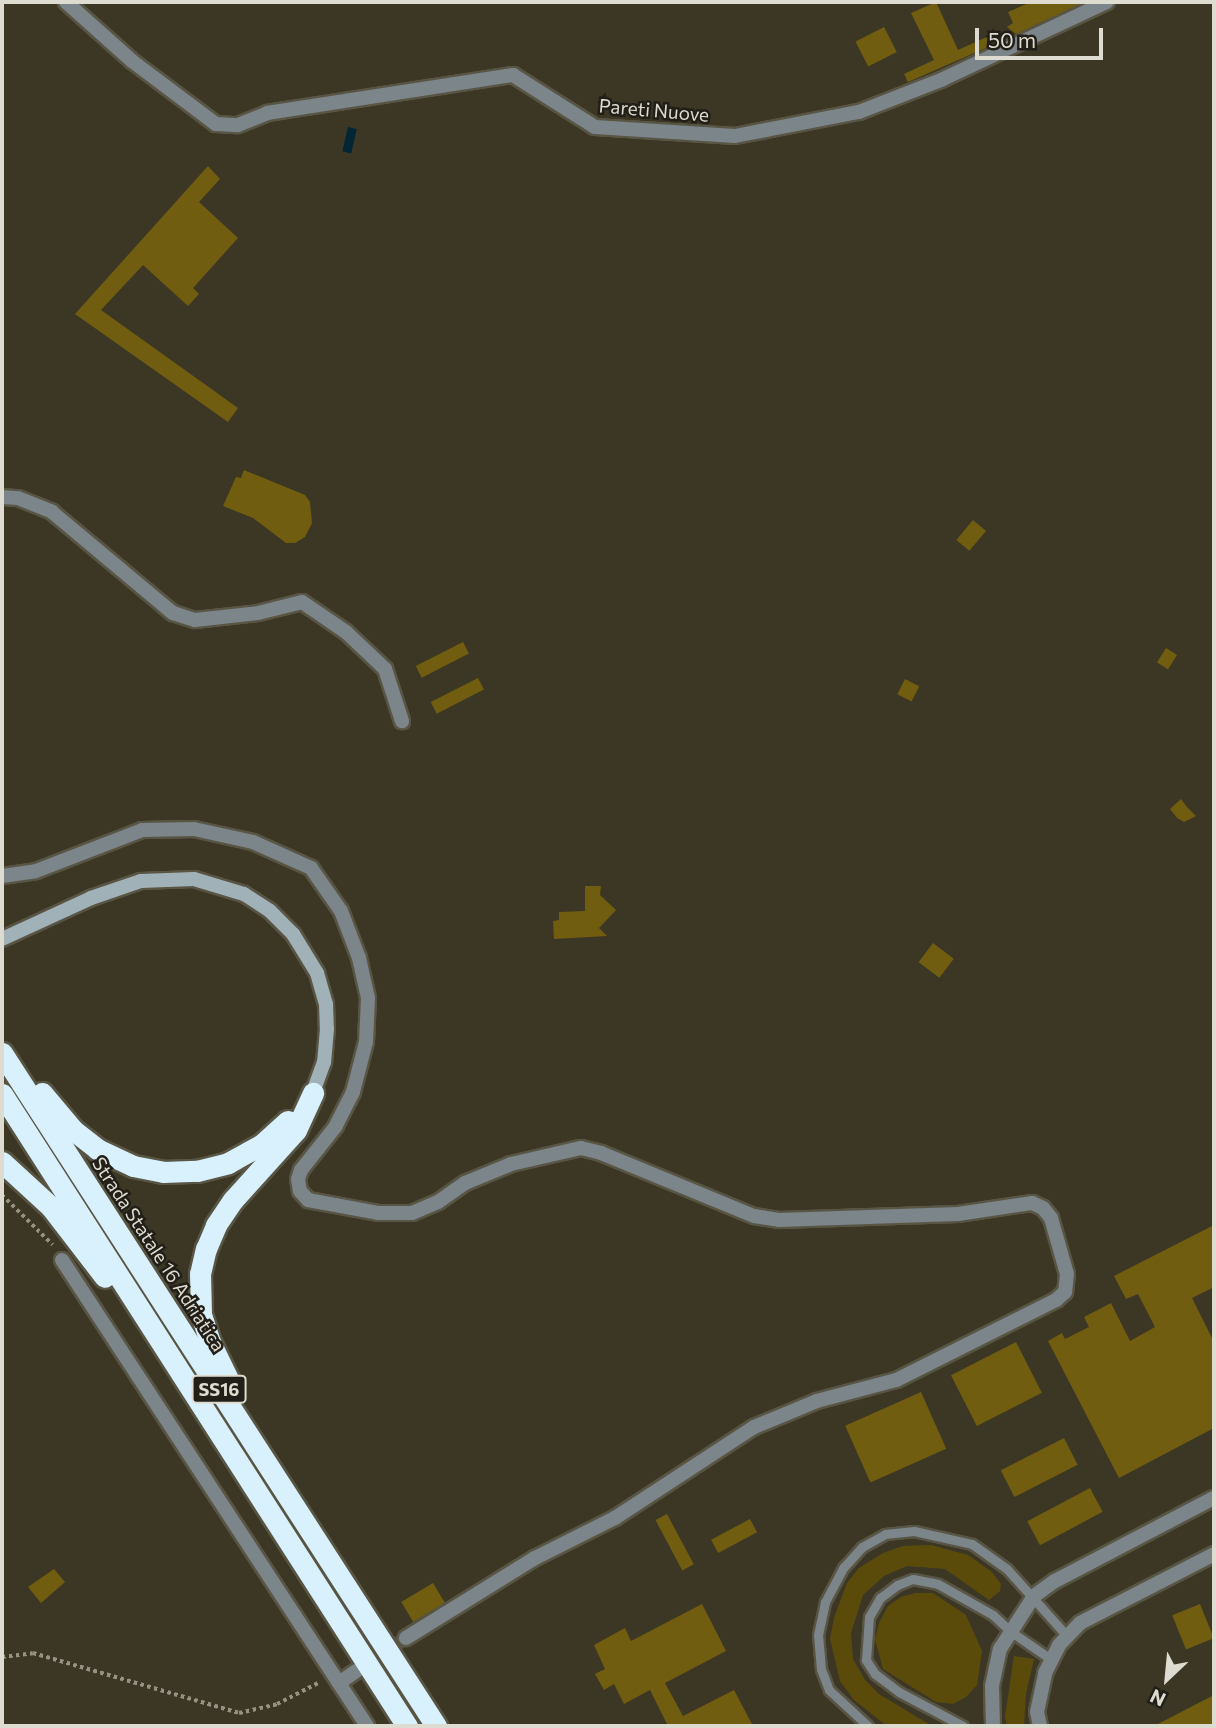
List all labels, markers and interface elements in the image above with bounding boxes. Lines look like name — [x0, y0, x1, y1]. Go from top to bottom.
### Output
scale bar — [978, 14, 1106, 58]
text: 50 m — [988, 27, 1036, 52]
street label: Pareti Nuove — [598, 94, 710, 126]
street label: Strada Statale 16 Adriatica — [88, 1153, 230, 1355]
road number: SS16 — [191, 1374, 247, 1404]
north arrow — [1132, 1644, 1202, 1714]
text: N — [1146, 1685, 1169, 1712]

